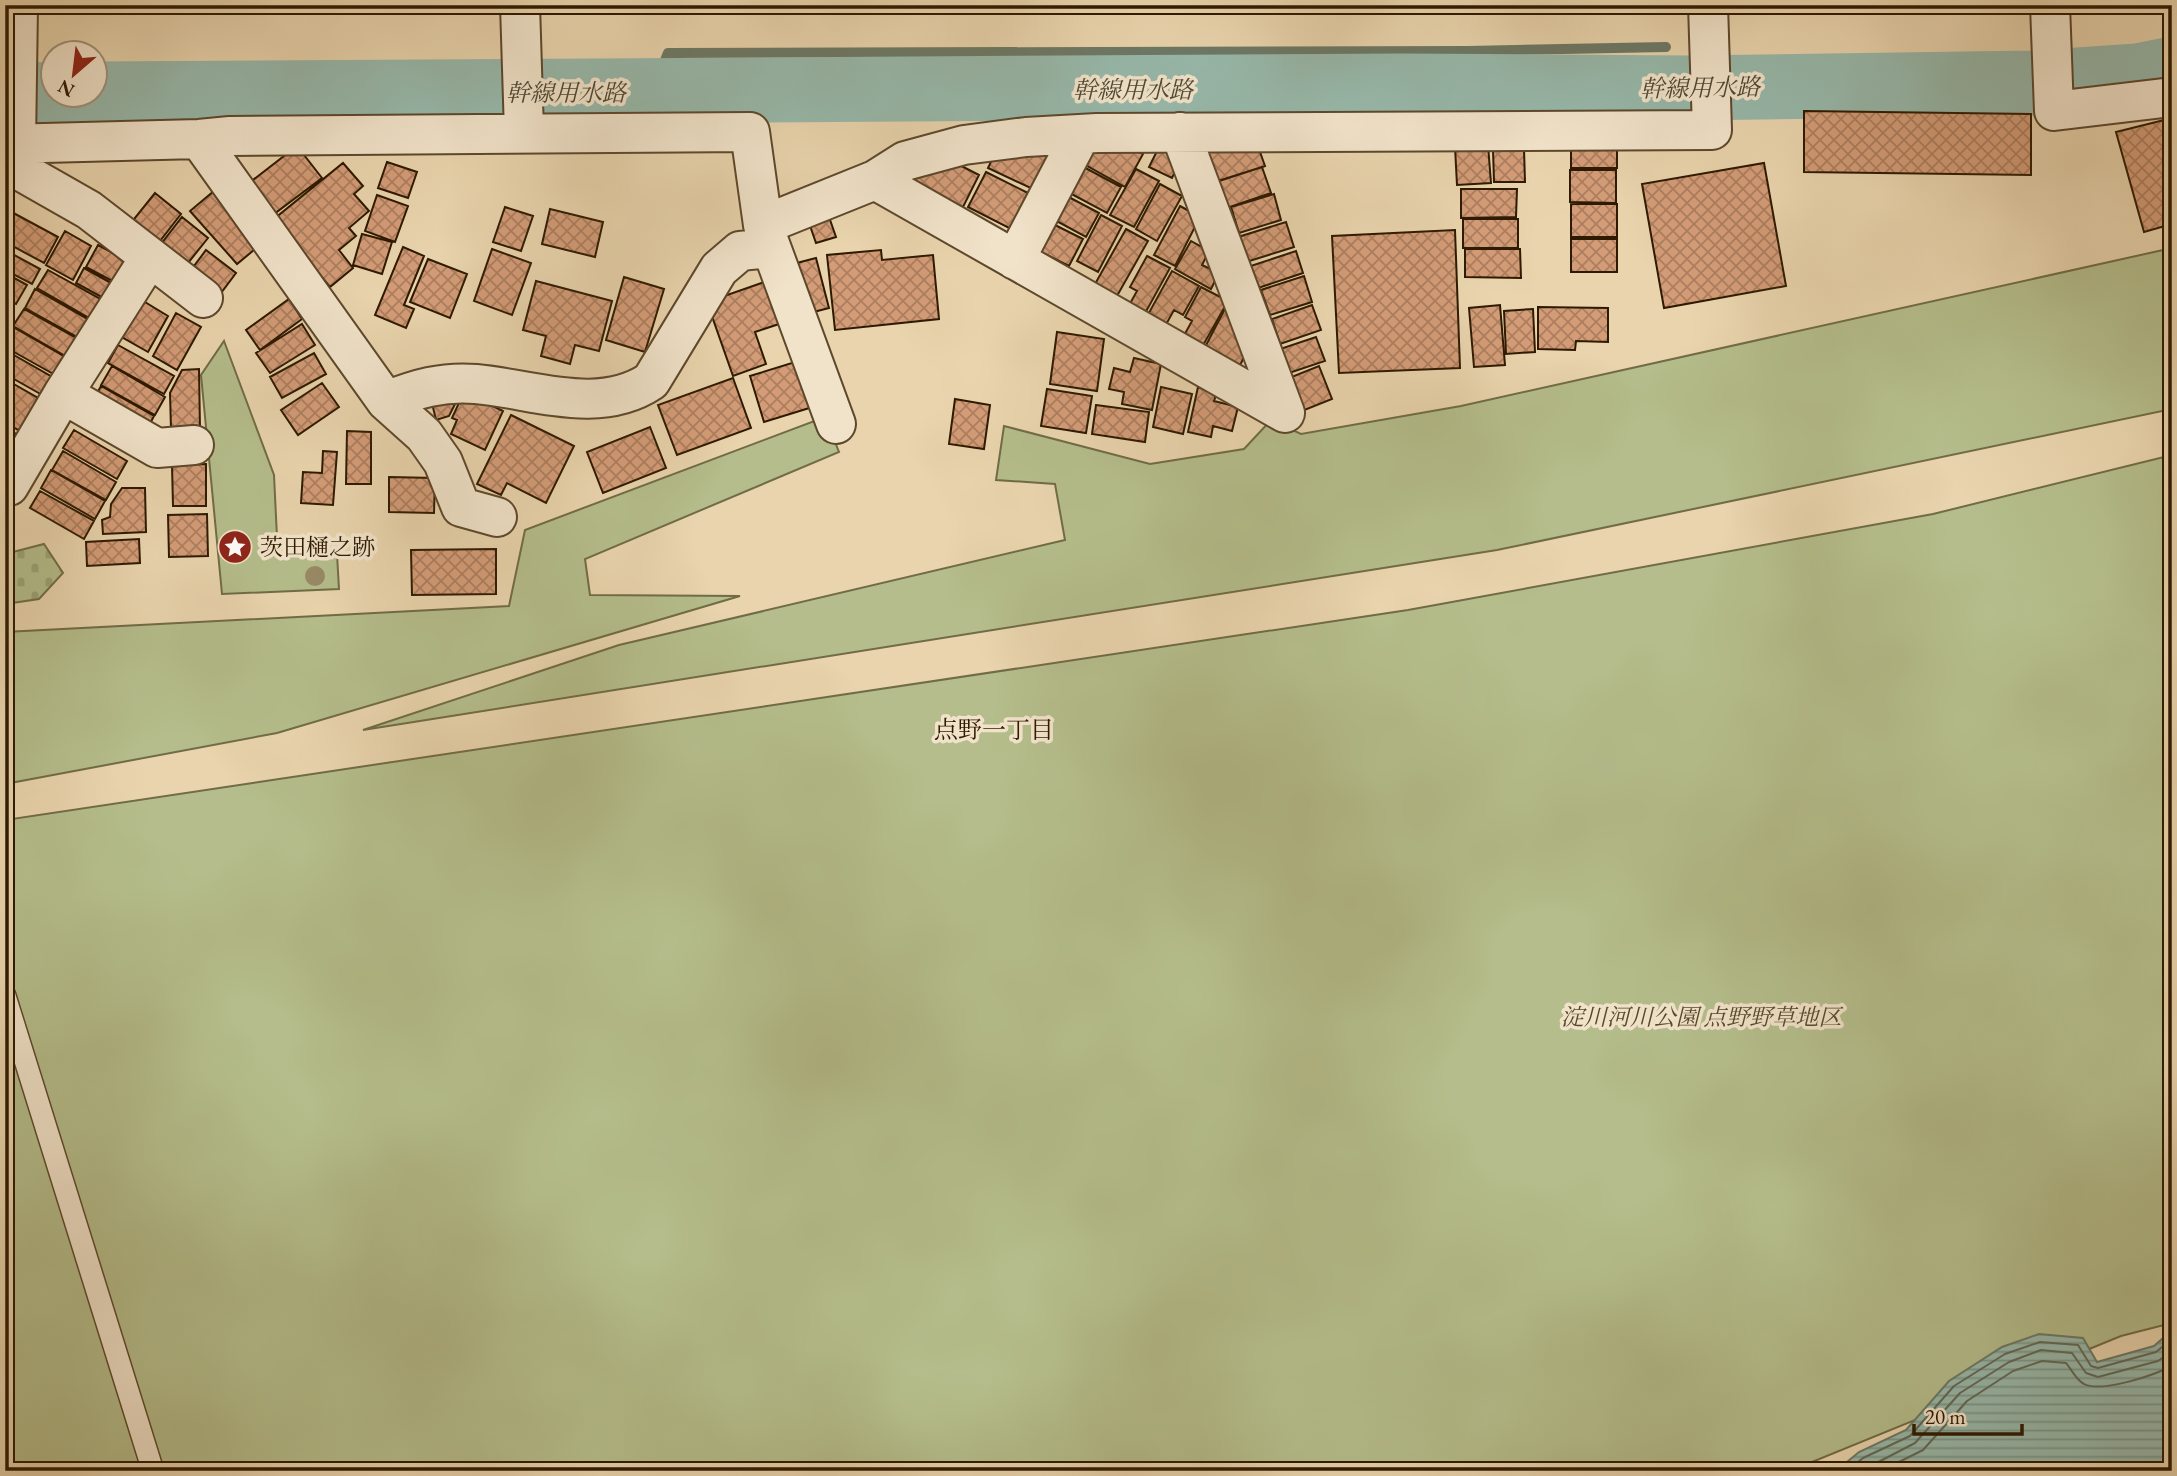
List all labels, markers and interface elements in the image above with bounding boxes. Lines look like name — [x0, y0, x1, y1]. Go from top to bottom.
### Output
north arrow — [38, 38, 108, 108]
water label: 幹線用水路 — [1640, 71, 1762, 104]
text: N — [53, 74, 79, 103]
water label: 幹線用水路 — [1073, 74, 1195, 105]
water label: 幹線用水路 — [506, 77, 628, 108]
place icon: 茨田樋之跡 — [216, 528, 254, 566]
place label: 茨田樋之跡 — [260, 532, 375, 562]
district label: 点野一丁目 — [934, 714, 1054, 745]
park label: 淀川河川公園 点野野草地区 — [1561, 1002, 1844, 1032]
scale bar — [1914, 1392, 2023, 1436]
text: 20 m — [1925, 1403, 1966, 1430]

